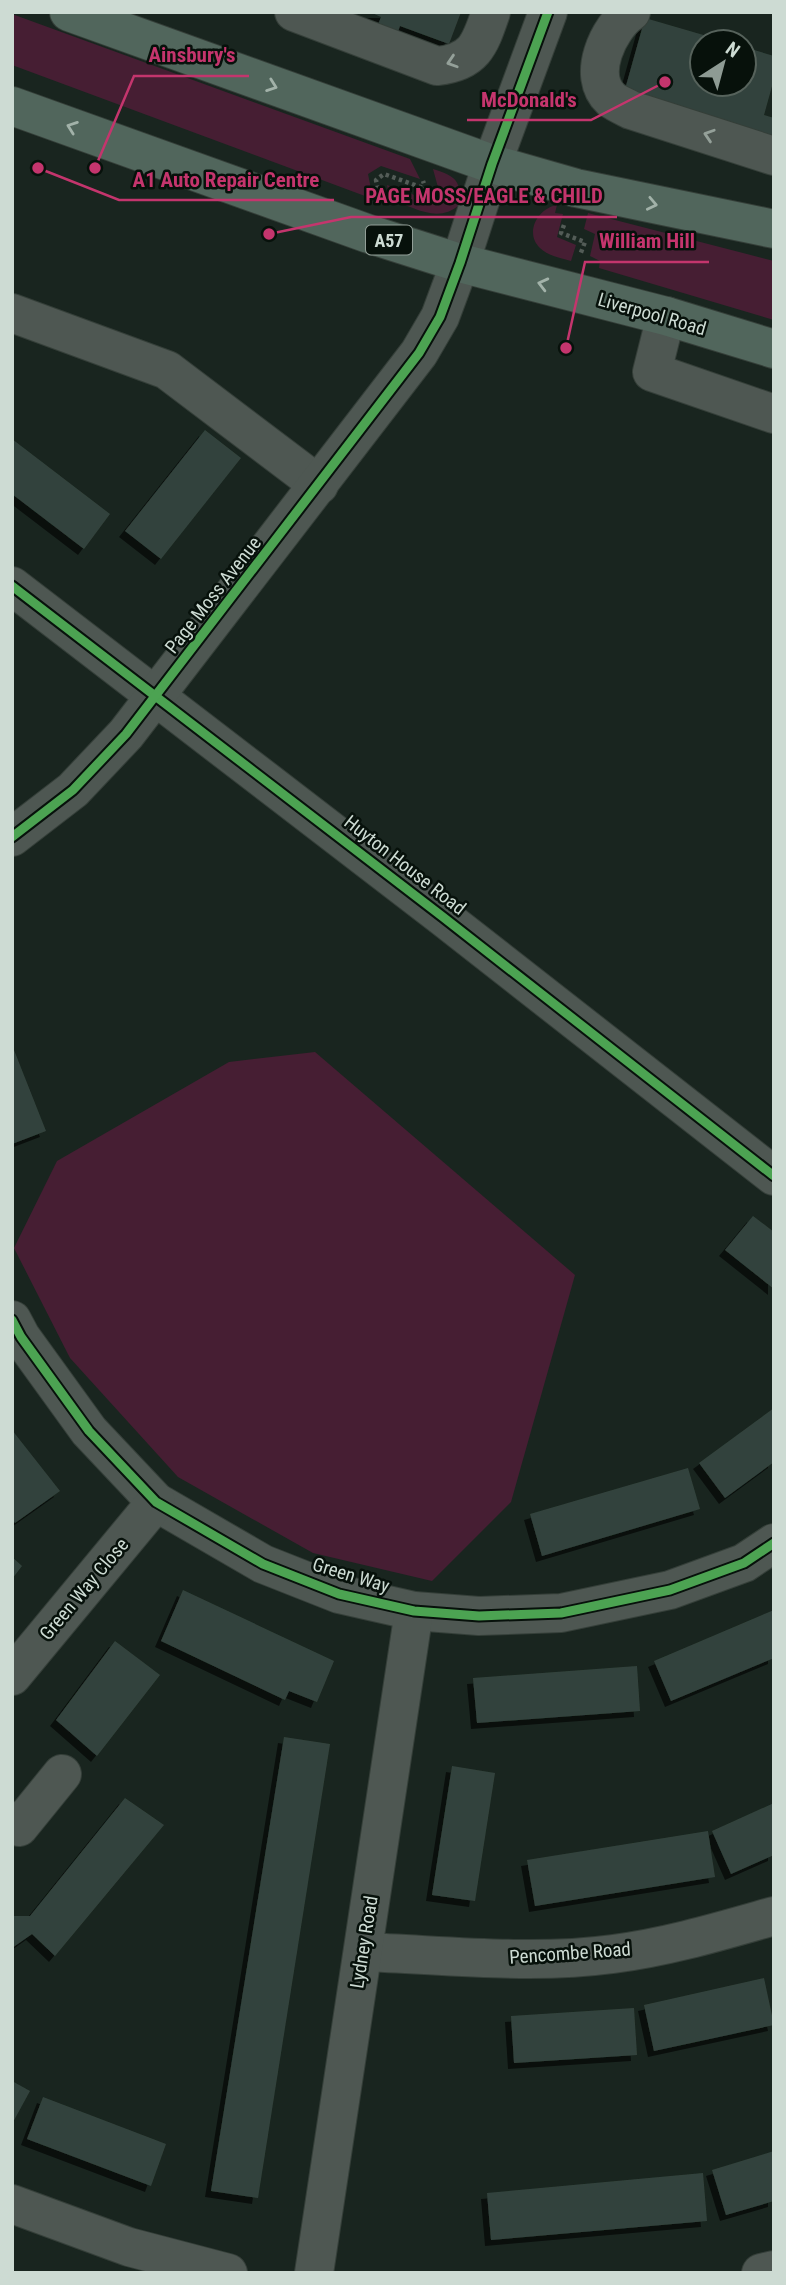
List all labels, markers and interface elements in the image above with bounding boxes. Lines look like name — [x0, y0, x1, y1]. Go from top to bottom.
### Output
north arrow — [688, 28, 758, 98]
callout: Ainsbury's — [134, 34, 249, 76]
text: N — [721, 37, 744, 62]
text: Ainsbury's — [148, 43, 236, 67]
one-way arrow — [447, 54, 459, 69]
one-way arrow — [265, 77, 277, 91]
callout: McDonald's — [467, 78, 591, 120]
text: McDonald's — [481, 88, 577, 112]
one-way arrow — [66, 121, 78, 135]
one-way arrow — [703, 129, 715, 143]
callout: A1 Auto Repair Centre — [119, 158, 334, 200]
text: A1 Auto Repair Centre — [133, 168, 319, 192]
callout: PAGE MOSS/EAGLE & CHILD — [351, 175, 617, 217]
text: PAGE MOSS/EAGLE & CHILD — [365, 184, 603, 208]
one-way arrow — [646, 195, 658, 210]
callout: William Hill — [585, 220, 709, 262]
road number: A57 — [366, 226, 412, 254]
text: William Hill — [599, 229, 695, 253]
one-way arrow — [537, 278, 549, 292]
street label: Liverpool Road — [595, 288, 709, 340]
street label: Page Moss Avenue — [160, 532, 266, 658]
street label: Huyton House Road — [340, 810, 470, 920]
street label: Green Way Close — [35, 1533, 133, 1645]
street label: Green Way — [310, 1552, 392, 1598]
street label: Lydney Road — [345, 1894, 383, 1990]
street label: Pencombe Road — [508, 1937, 632, 1969]

